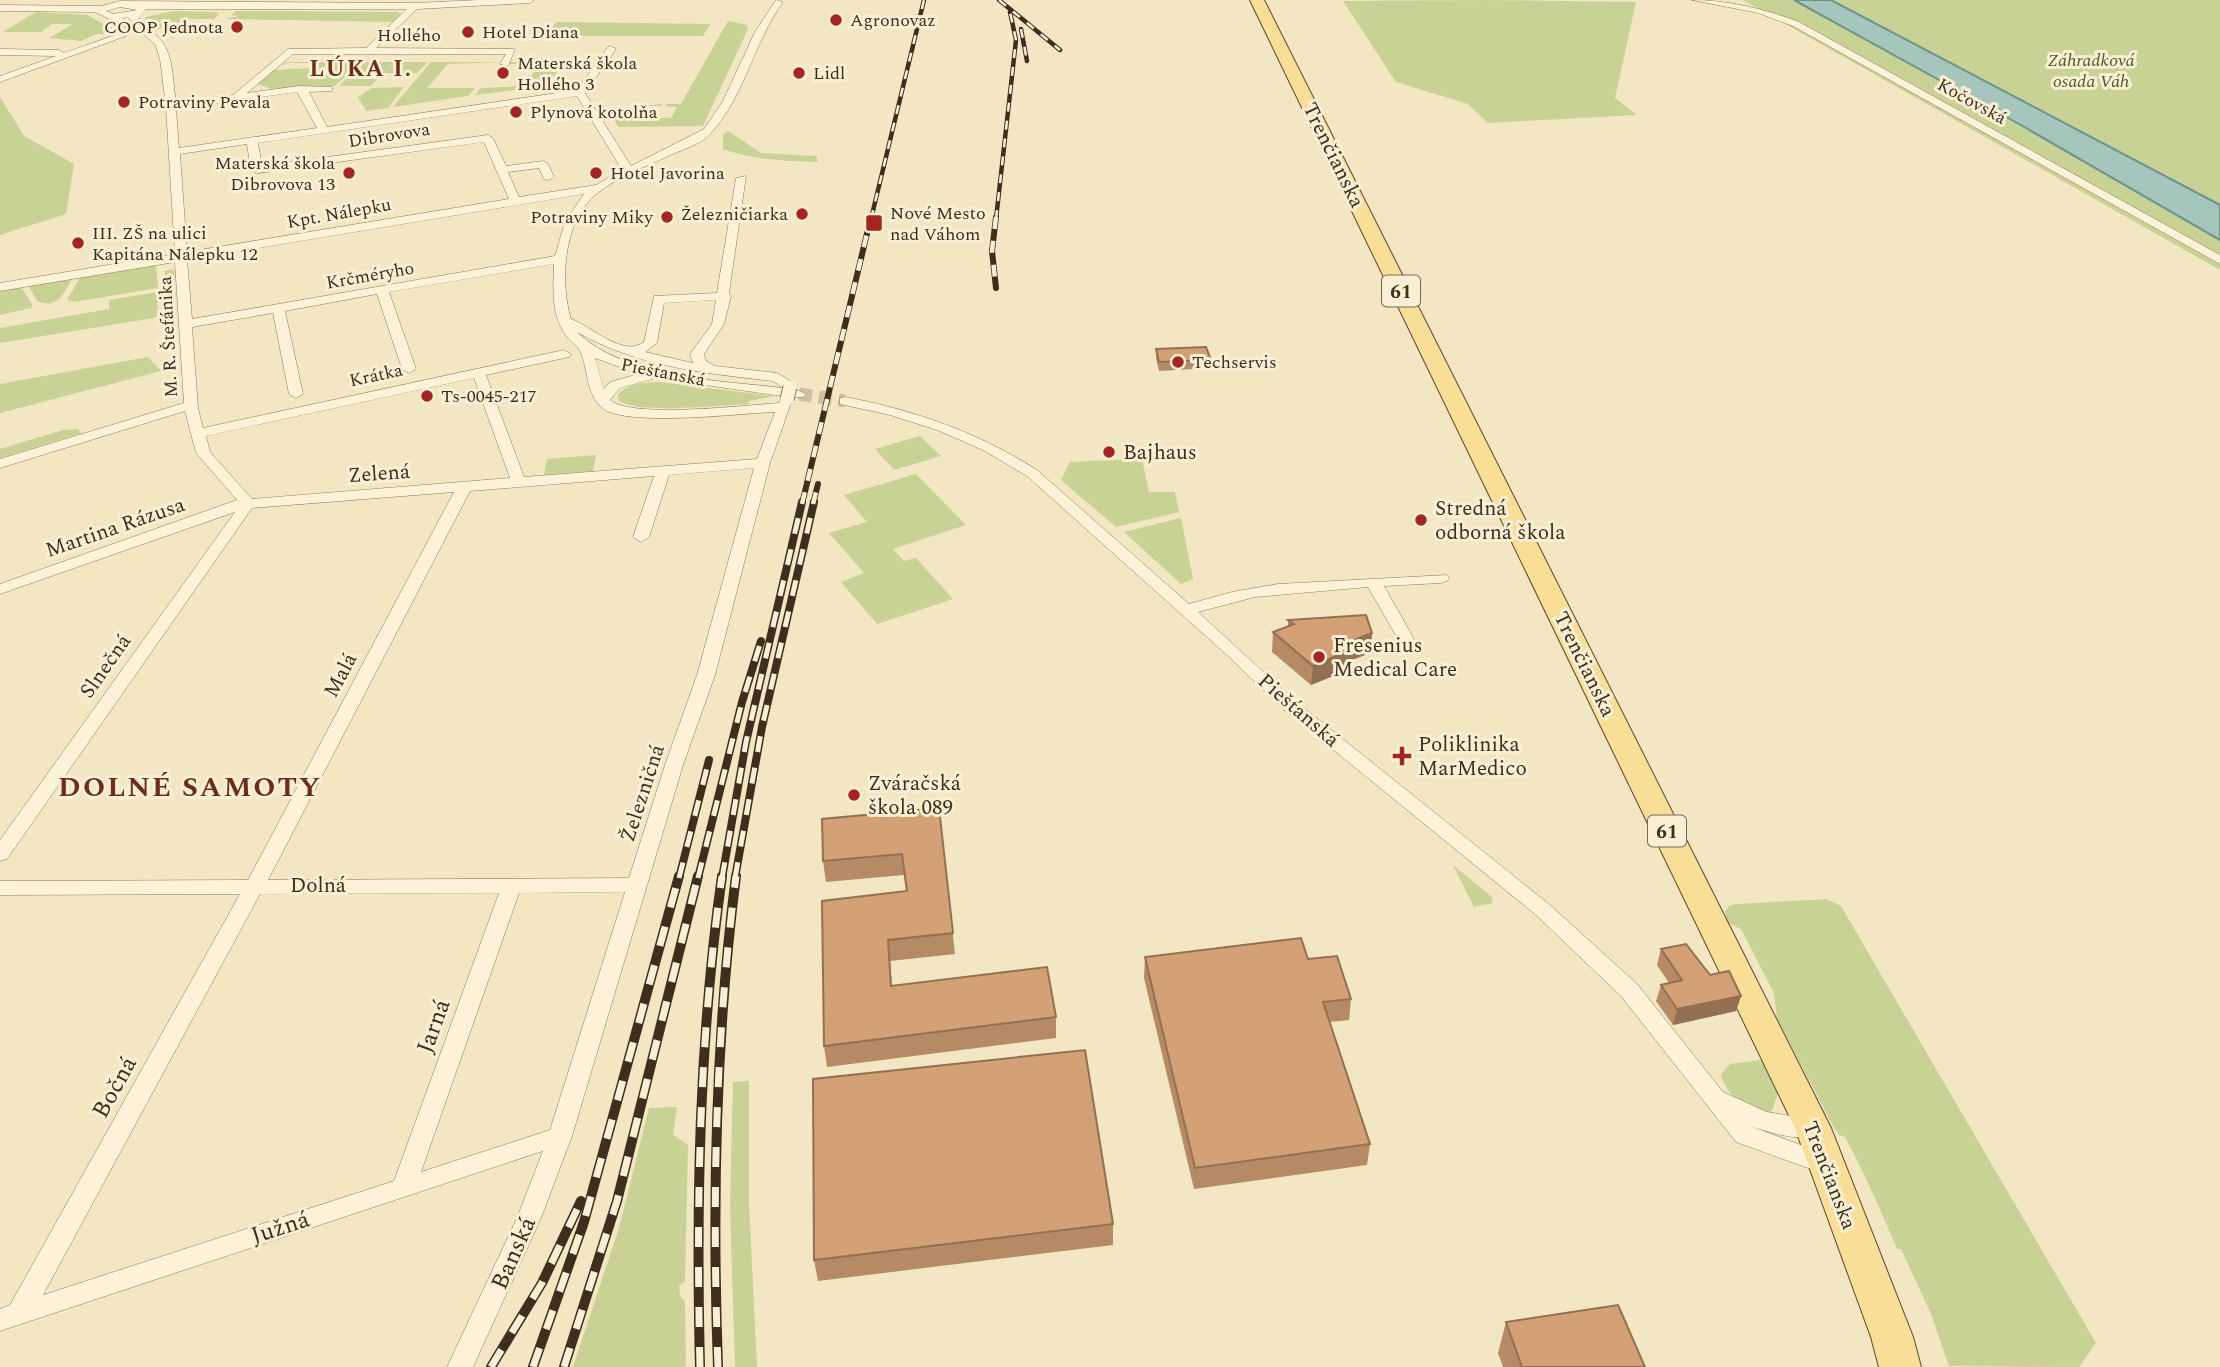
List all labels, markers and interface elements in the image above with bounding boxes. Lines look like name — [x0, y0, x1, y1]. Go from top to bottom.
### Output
place label: Agronovaz — [850, 7, 936, 34]
marker: Agronovaz — [828, 12, 844, 28]
place label: COOP Jednota — [104, 14, 223, 41]
marker: COOP Jednota — [229, 19, 245, 35]
place label: Hotel Diana — [482, 19, 579, 46]
street label: Hollého — [377, 22, 441, 49]
marker: Hotel Diana — [460, 24, 476, 40]
park label: Záhradková osada Váh — [2047, 47, 2135, 95]
place label: Materská škola Hollého 3 — [517, 50, 638, 98]
district label: LÚKA I. — [309, 52, 413, 87]
place label: Lidl — [813, 60, 845, 87]
marker: Materská škola Hollého 3 — [495, 65, 511, 81]
marker: Lidl — [791, 65, 807, 81]
street label: Kočovská — [1932, 71, 2012, 132]
place label: Potraviny Pevala — [138, 89, 271, 116]
marker: Potraviny Pevala — [116, 94, 132, 110]
street label: Trenčianska — [1294, 97, 1373, 214]
place label: Plynová kotolňa — [530, 99, 658, 126]
marker: Plynová kotolňa — [508, 104, 524, 120]
street label: Dibrovova — [346, 116, 432, 155]
place label: Materská škola Dibrovova 13 — [215, 150, 335, 198]
place label: Hotel Javorina — [610, 160, 725, 187]
marker: Materská škola Dibrovova 13 — [341, 165, 357, 181]
marker: Hotel Javorina — [588, 165, 604, 181]
street label: Kpt. Nálepku — [285, 191, 393, 236]
place label: Nové Mesto nad Váhom — [890, 200, 986, 248]
place label: Železničiarka — [681, 201, 788, 228]
place label: Potraviny Miky — [530, 204, 654, 231]
marker: Železničiarka — [794, 206, 810, 222]
marker: Potraviny Miky — [659, 209, 675, 225]
marker: Nové Mesto nad Váhom — [864, 213, 884, 233]
place label: III. ZŠ na ulici Kapitána Nálepku 12 — [92, 220, 258, 268]
marker: III. ZŠ na ulici Kapitána Nálepku 12 — [70, 235, 86, 251]
street label: Krčméryho — [324, 254, 416, 297]
street label: M. R. Štefánika — [152, 275, 185, 398]
road number: 61 — [1382, 276, 1420, 306]
place label: Techservis — [1192, 349, 1277, 376]
street label: Piešťanská — [618, 351, 708, 394]
marker: Techservis — [1170, 354, 1186, 370]
street label: Krátka — [347, 357, 406, 394]
place label: Ts-0045-217 — [441, 383, 537, 410]
marker: Ts-0045-217 — [419, 388, 435, 404]
place label: Bajhaus — [1123, 437, 1197, 469]
marker: Bajhaus — [1101, 444, 1117, 460]
street label: Zelená — [347, 456, 412, 492]
street label: Martina Rázusa — [41, 489, 190, 567]
place label: Stredná odborná škola — [1435, 493, 1566, 549]
marker: Stredná odborná škola — [1413, 512, 1429, 528]
street label: Trenčianska — [1545, 606, 1624, 723]
street label: Slnečná — [72, 627, 140, 705]
place label: Fresenius Medical Care — [1333, 630, 1457, 686]
street label: Malá — [316, 647, 366, 704]
marker: Fresenius Medical Care — [1311, 649, 1327, 665]
street label: Piešťanská — [1250, 666, 1347, 756]
place label: Poliklinika MarMedico — [1418, 729, 1527, 785]
street label: Železničná — [612, 740, 674, 846]
marker: Poliklinika MarMedico — [1392, 746, 1412, 766]
district label: DOLNÉ SAMOTY — [58, 766, 322, 809]
place label: Zváračská škola 089 — [868, 768, 962, 824]
marker: Zváračská škola 089 — [846, 787, 862, 803]
road number: 61 — [1648, 816, 1686, 846]
street label: Dolná — [290, 870, 347, 902]
street label: Jarná — [408, 994, 460, 1059]
street label: Bočná — [83, 1050, 147, 1125]
street label: Trenčianska — [1794, 1116, 1865, 1235]
street label: Južná — [246, 1202, 315, 1254]
street label: Banská — [482, 1211, 546, 1296]

